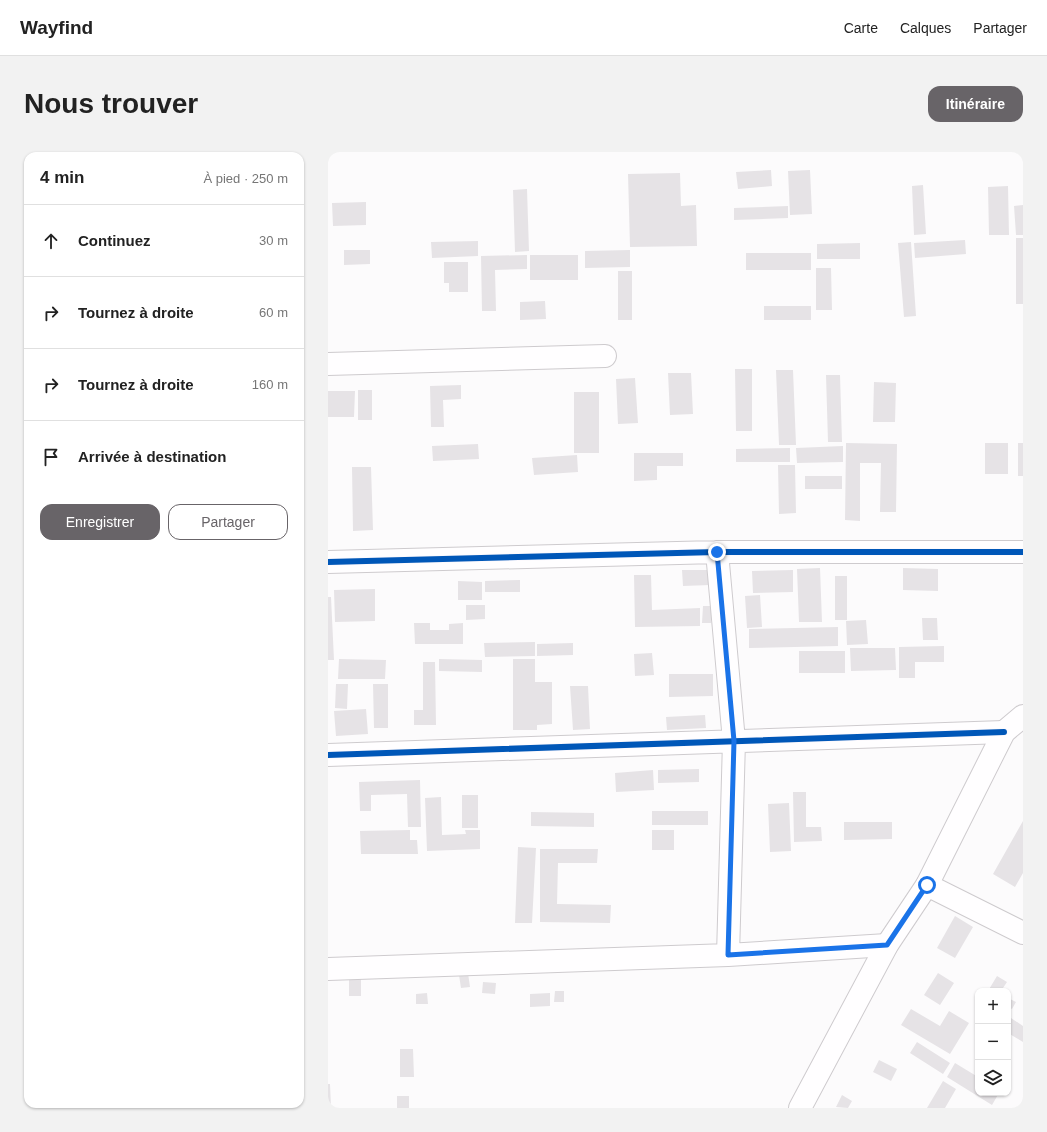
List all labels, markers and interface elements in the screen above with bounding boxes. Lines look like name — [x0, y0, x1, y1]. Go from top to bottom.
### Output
text: Wayfind — [20, 17, 93, 38]
text: Carte — [844, 20, 878, 36]
text: Calques — [900, 20, 951, 36]
text: Partager — [973, 20, 1027, 36]
button: Itinéraire — [928, 86, 1023, 122]
text: Nous trouver — [24, 88, 198, 119]
text: 4 min — [40, 168, 84, 187]
text: À pied · 250 m — [203, 171, 288, 186]
icon: ahead — [40, 230, 62, 252]
text: Continuez — [78, 232, 151, 249]
text: 30 m — [259, 233, 288, 248]
icon: right — [40, 302, 62, 324]
text: Tournez à droite — [78, 304, 194, 321]
text: 60 m — [259, 305, 288, 320]
icon: right — [40, 374, 62, 396]
text: Tournez à droite — [78, 376, 194, 393]
text: 160 m — [252, 377, 288, 392]
icon: arrive — [40, 446, 62, 468]
text: Arrivée à destination — [78, 448, 226, 465]
button: Enregistrer — [40, 504, 160, 540]
button: Partager — [168, 504, 288, 540]
route end — [708, 543, 726, 561]
route start — [918, 876, 936, 894]
map controls — [975, 988, 1011, 1096]
button: + — [975, 988, 1011, 1024]
button: − — [975, 1024, 1011, 1060]
button: layers — [975, 1060, 1011, 1096]

